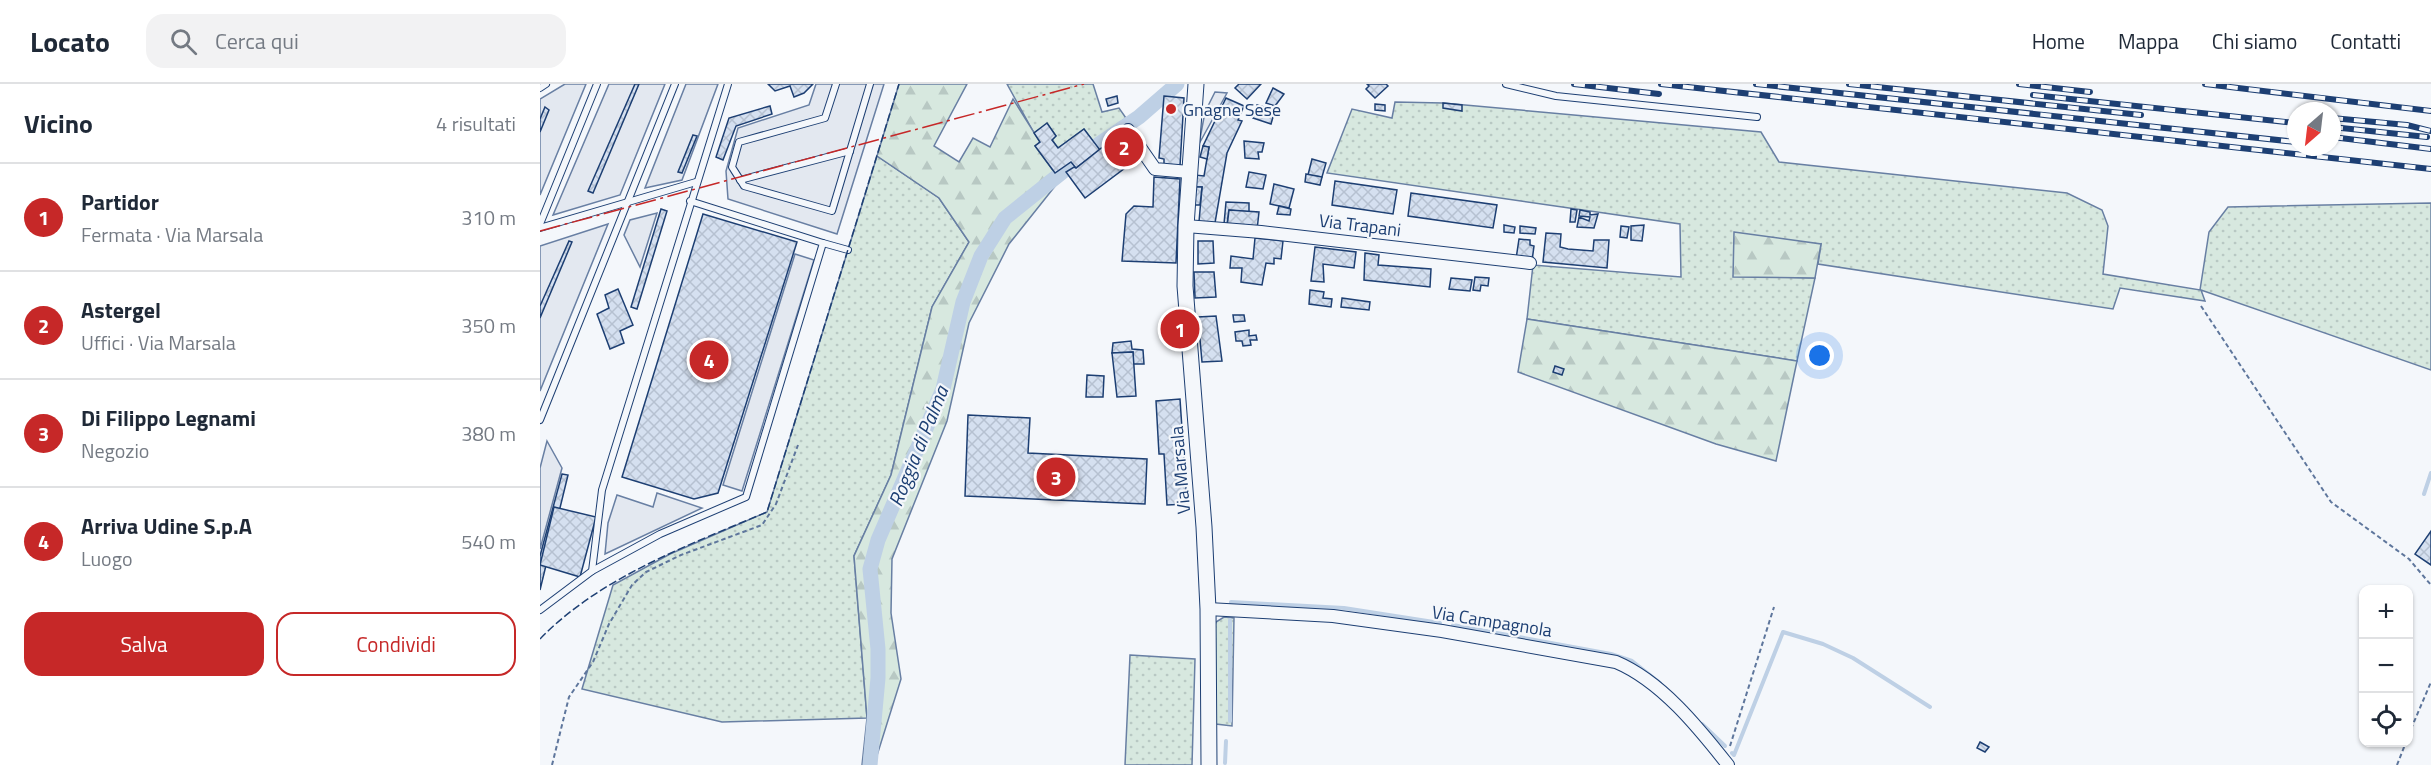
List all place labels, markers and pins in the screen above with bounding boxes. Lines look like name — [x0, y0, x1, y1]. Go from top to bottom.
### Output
place label: Gnagne Sese — [1183, 96, 1281, 123]
marker: Gnagne Sese — [1164, 102, 1178, 116]
pin: 2 — [1104, 124, 1144, 170]
pin: 1 — [1160, 306, 1200, 352]
pin: 4 — [690, 338, 728, 382]
pin: 3 — [1036, 454, 1076, 500]

